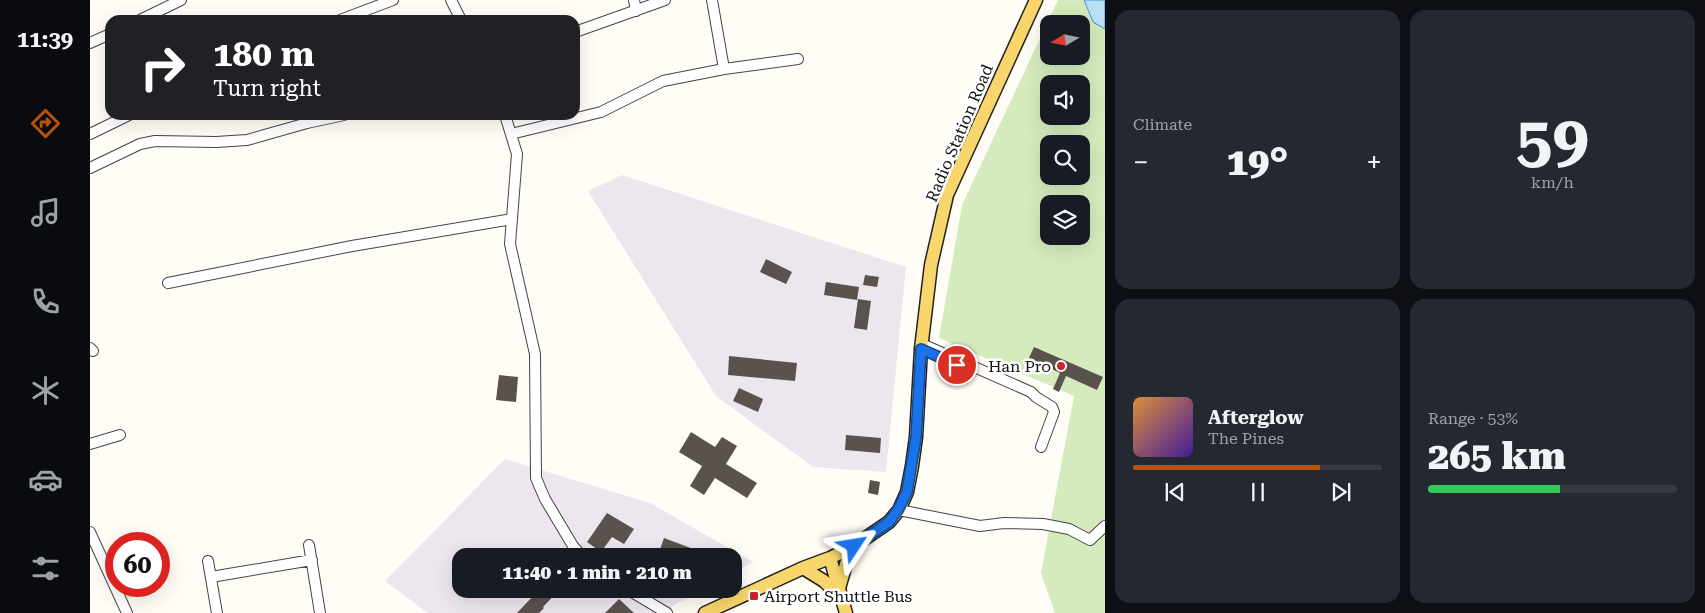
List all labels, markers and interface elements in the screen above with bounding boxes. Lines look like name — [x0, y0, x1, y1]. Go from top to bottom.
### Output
north arrow — [1040, 15, 1090, 65]
map controls — [1040, 15, 1090, 245]
text: 11:39 — [17, 27, 73, 52]
text: 180 m — [213, 34, 314, 75]
icon: right — [130, 35, 195, 100]
street label: Radio Station Road — [922, 62, 997, 205]
button: sound — [1040, 75, 1090, 125]
text: Turn right — [213, 76, 321, 101]
text: 59 — [1516, 102, 1589, 178]
icon: directions — [28, 106, 63, 141]
text: Climate — [1133, 115, 1192, 134]
button: search — [1040, 135, 1090, 185]
text: 19° — [1227, 140, 1288, 184]
text: − — [1133, 146, 1149, 179]
text: + — [1366, 146, 1382, 179]
text: km/h — [1531, 173, 1574, 192]
icon: music — [28, 195, 63, 230]
button: layers — [1040, 195, 1090, 245]
icon: phone — [28, 284, 63, 319]
pin — [936, 344, 978, 386]
icon: arrive — [943, 351, 971, 379]
place label: Han Pro — [988, 357, 1051, 376]
marker: Han Pro — [1055, 360, 1067, 372]
icon: climate — [28, 373, 63, 408]
text: Afterglow — [1208, 406, 1304, 429]
text: Range · 53% — [1428, 409, 1518, 428]
text: The Pines — [1208, 429, 1284, 448]
text: 265 km — [1428, 434, 1566, 478]
icon: car — [28, 462, 63, 497]
icon: previous — [1161, 478, 1189, 506]
icon: pause — [1244, 478, 1272, 506]
icon: next — [1327, 478, 1355, 506]
position arrow — [827, 519, 879, 571]
speed limit sign: 60 — [105, 532, 170, 597]
icon: filters — [28, 551, 63, 586]
text: 11:40 · 1 min · 210 m — [502, 561, 692, 584]
place label: Airport Shuttle Bus — [764, 587, 913, 606]
marker: Airport Shuttle Bus — [748, 590, 760, 602]

